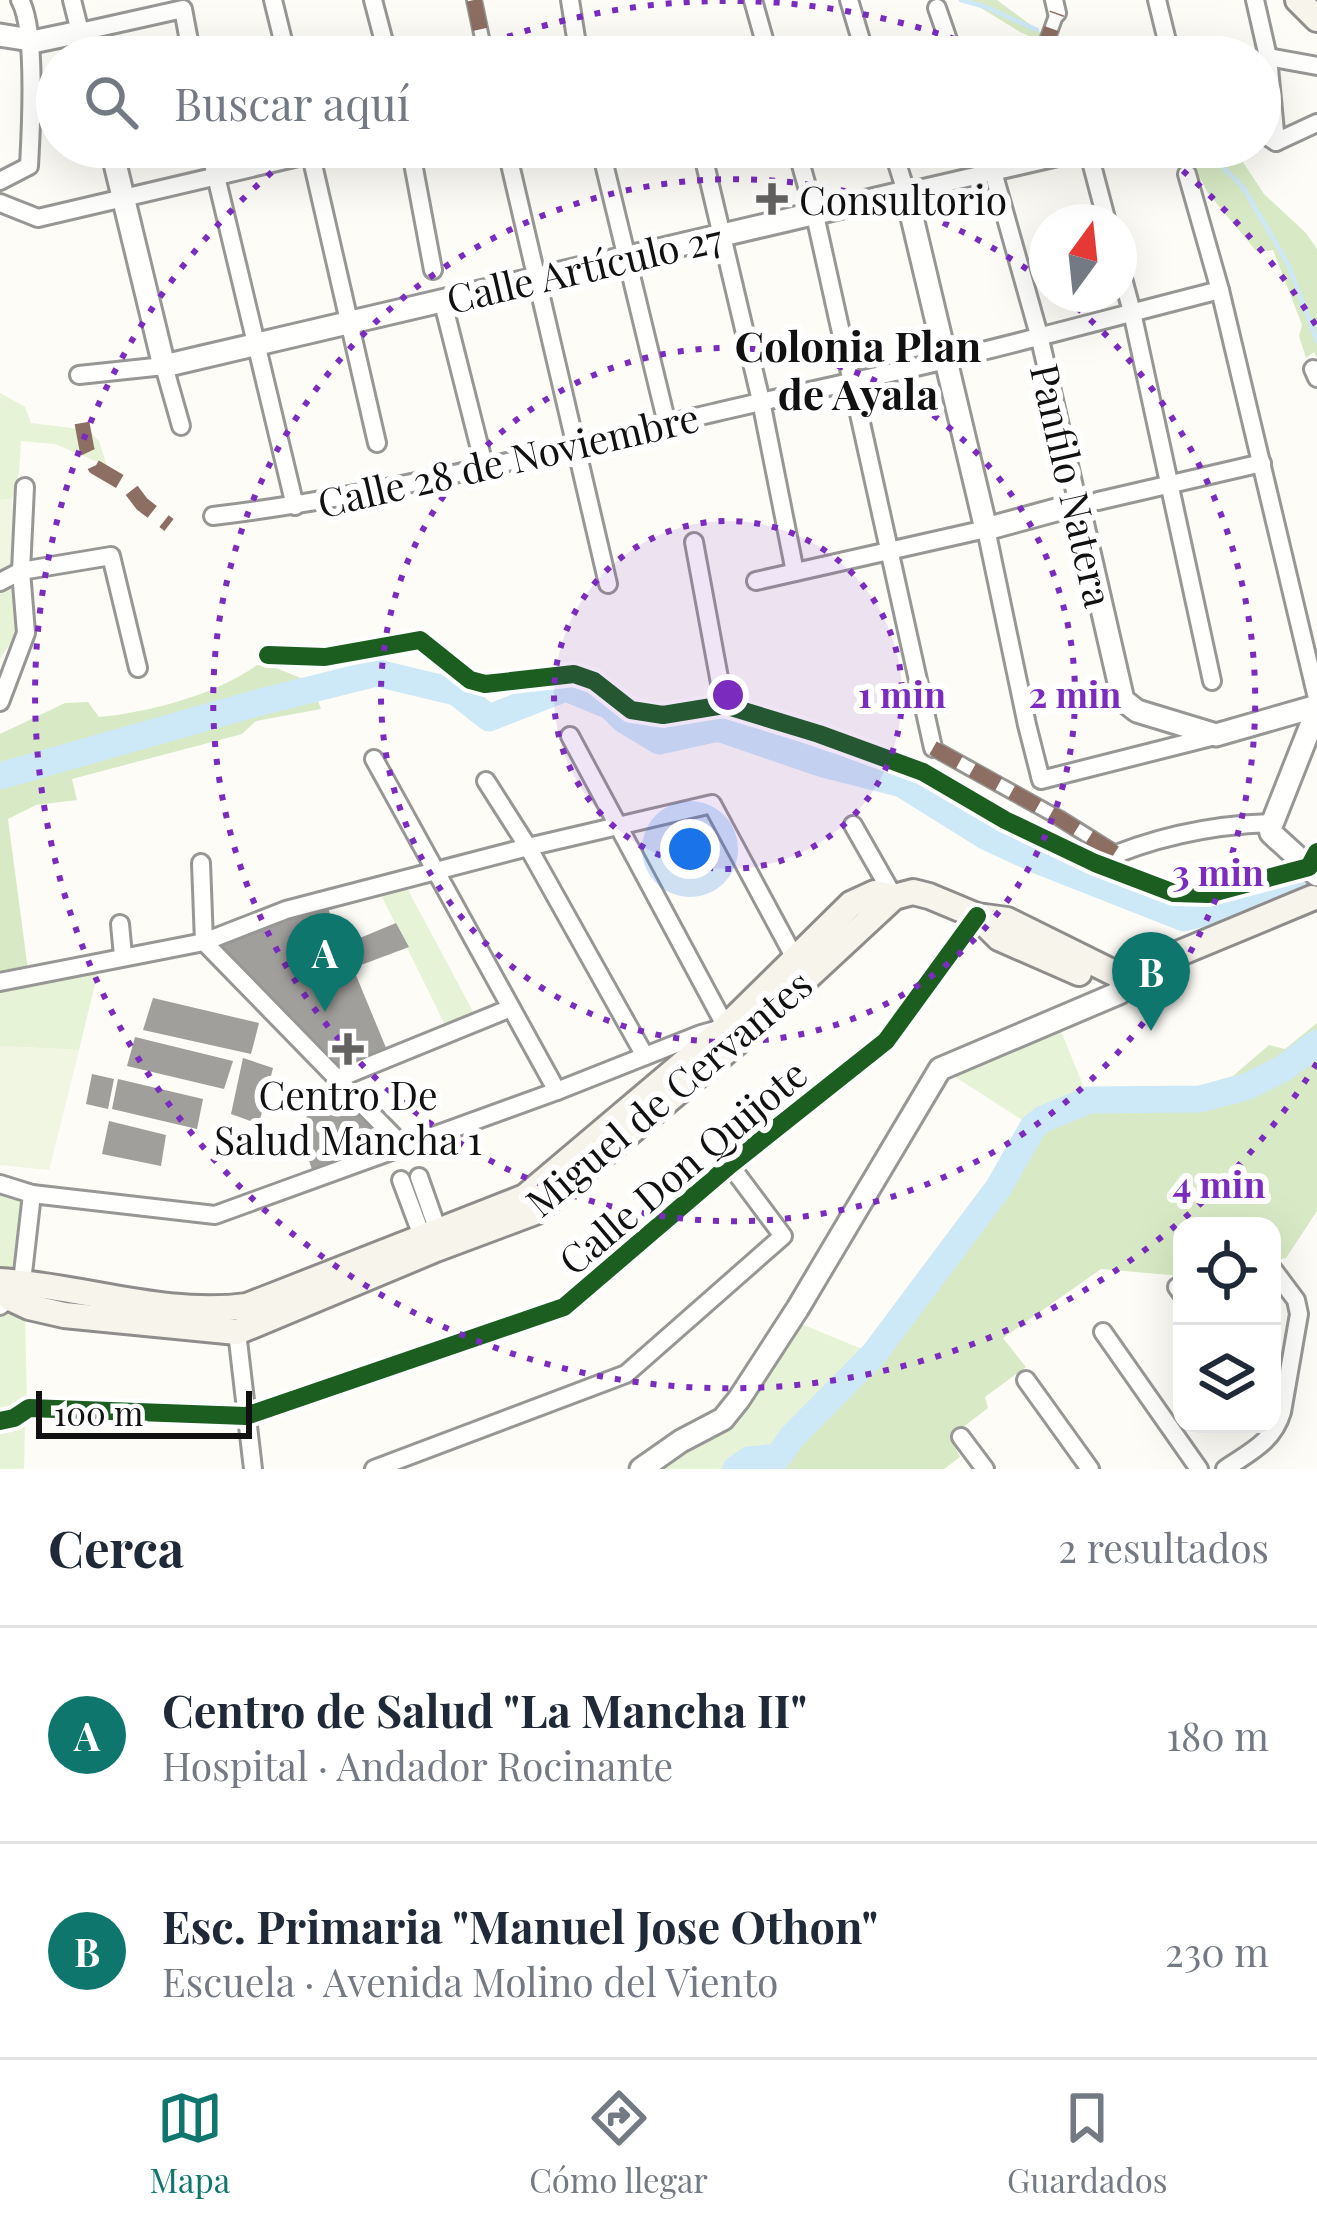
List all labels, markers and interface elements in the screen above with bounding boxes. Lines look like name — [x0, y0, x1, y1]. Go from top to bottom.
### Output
search box — [36, 36, 1281, 168]
icon: search — [78, 69, 144, 135]
text: Buscar aquí — [174, 72, 410, 132]
place label: Consultorio — [799, 173, 1007, 225]
marker: Consultorio — [756, 183, 788, 215]
north arrow — [1029, 204, 1137, 312]
street label: Calle Artículo 27 — [441, 210, 727, 324]
district label: Colonia Plan de Ayala — [735, 317, 982, 421]
street label: Panfilo Natera — [1020, 358, 1126, 612]
street label: Calle 28 de Noviembre — [312, 390, 704, 528]
text: 1 min — [858, 669, 946, 717]
text: 2 min — [1029, 669, 1121, 717]
centre of rings — [707, 674, 749, 716]
your location — [660, 819, 720, 879]
text: 3 min — [1172, 847, 1264, 895]
pin: A — [286, 913, 364, 1012]
pin: B — [1112, 932, 1190, 1031]
street label: Miguel de Cervantes — [514, 957, 822, 1227]
marker: Centro De Salud Mancha 1 — [332, 1033, 364, 1065]
street label: Calle Don Quijote — [547, 1047, 817, 1285]
place label: Centro De Salud Mancha 1 — [214, 1068, 482, 1165]
text: 4 min — [1172, 1159, 1266, 1207]
map controls — [1173, 1217, 1281, 1433]
button: locate — [1173, 1217, 1281, 1325]
button: layers — [1173, 1325, 1281, 1433]
scale bar — [36, 1385, 252, 1438]
text: 100 m — [54, 1390, 143, 1434]
text: Cerca — [48, 1513, 184, 1581]
text: 2 resultados — [1058, 1521, 1269, 1573]
text: Centro de Salud "La Mancha II" — [162, 1679, 807, 1739]
text: A — [74, 1709, 100, 1761]
text: 180 m — [1167, 1709, 1269, 1761]
text: Hospital · Andador Rocinante — [162, 1739, 673, 1791]
text: Esc. Primaria "Manuel Jose Othon" — [162, 1895, 878, 1955]
text: B — [74, 1925, 100, 1977]
text: 230 m — [1165, 1925, 1269, 1977]
text: Escuela · Avenida Molino del Viento — [162, 1955, 778, 2007]
tab: Mapa — [150, 2085, 230, 2201]
tab: Cómo llegar — [529, 2085, 708, 2201]
tab: Guardados — [1007, 2085, 1167, 2201]

